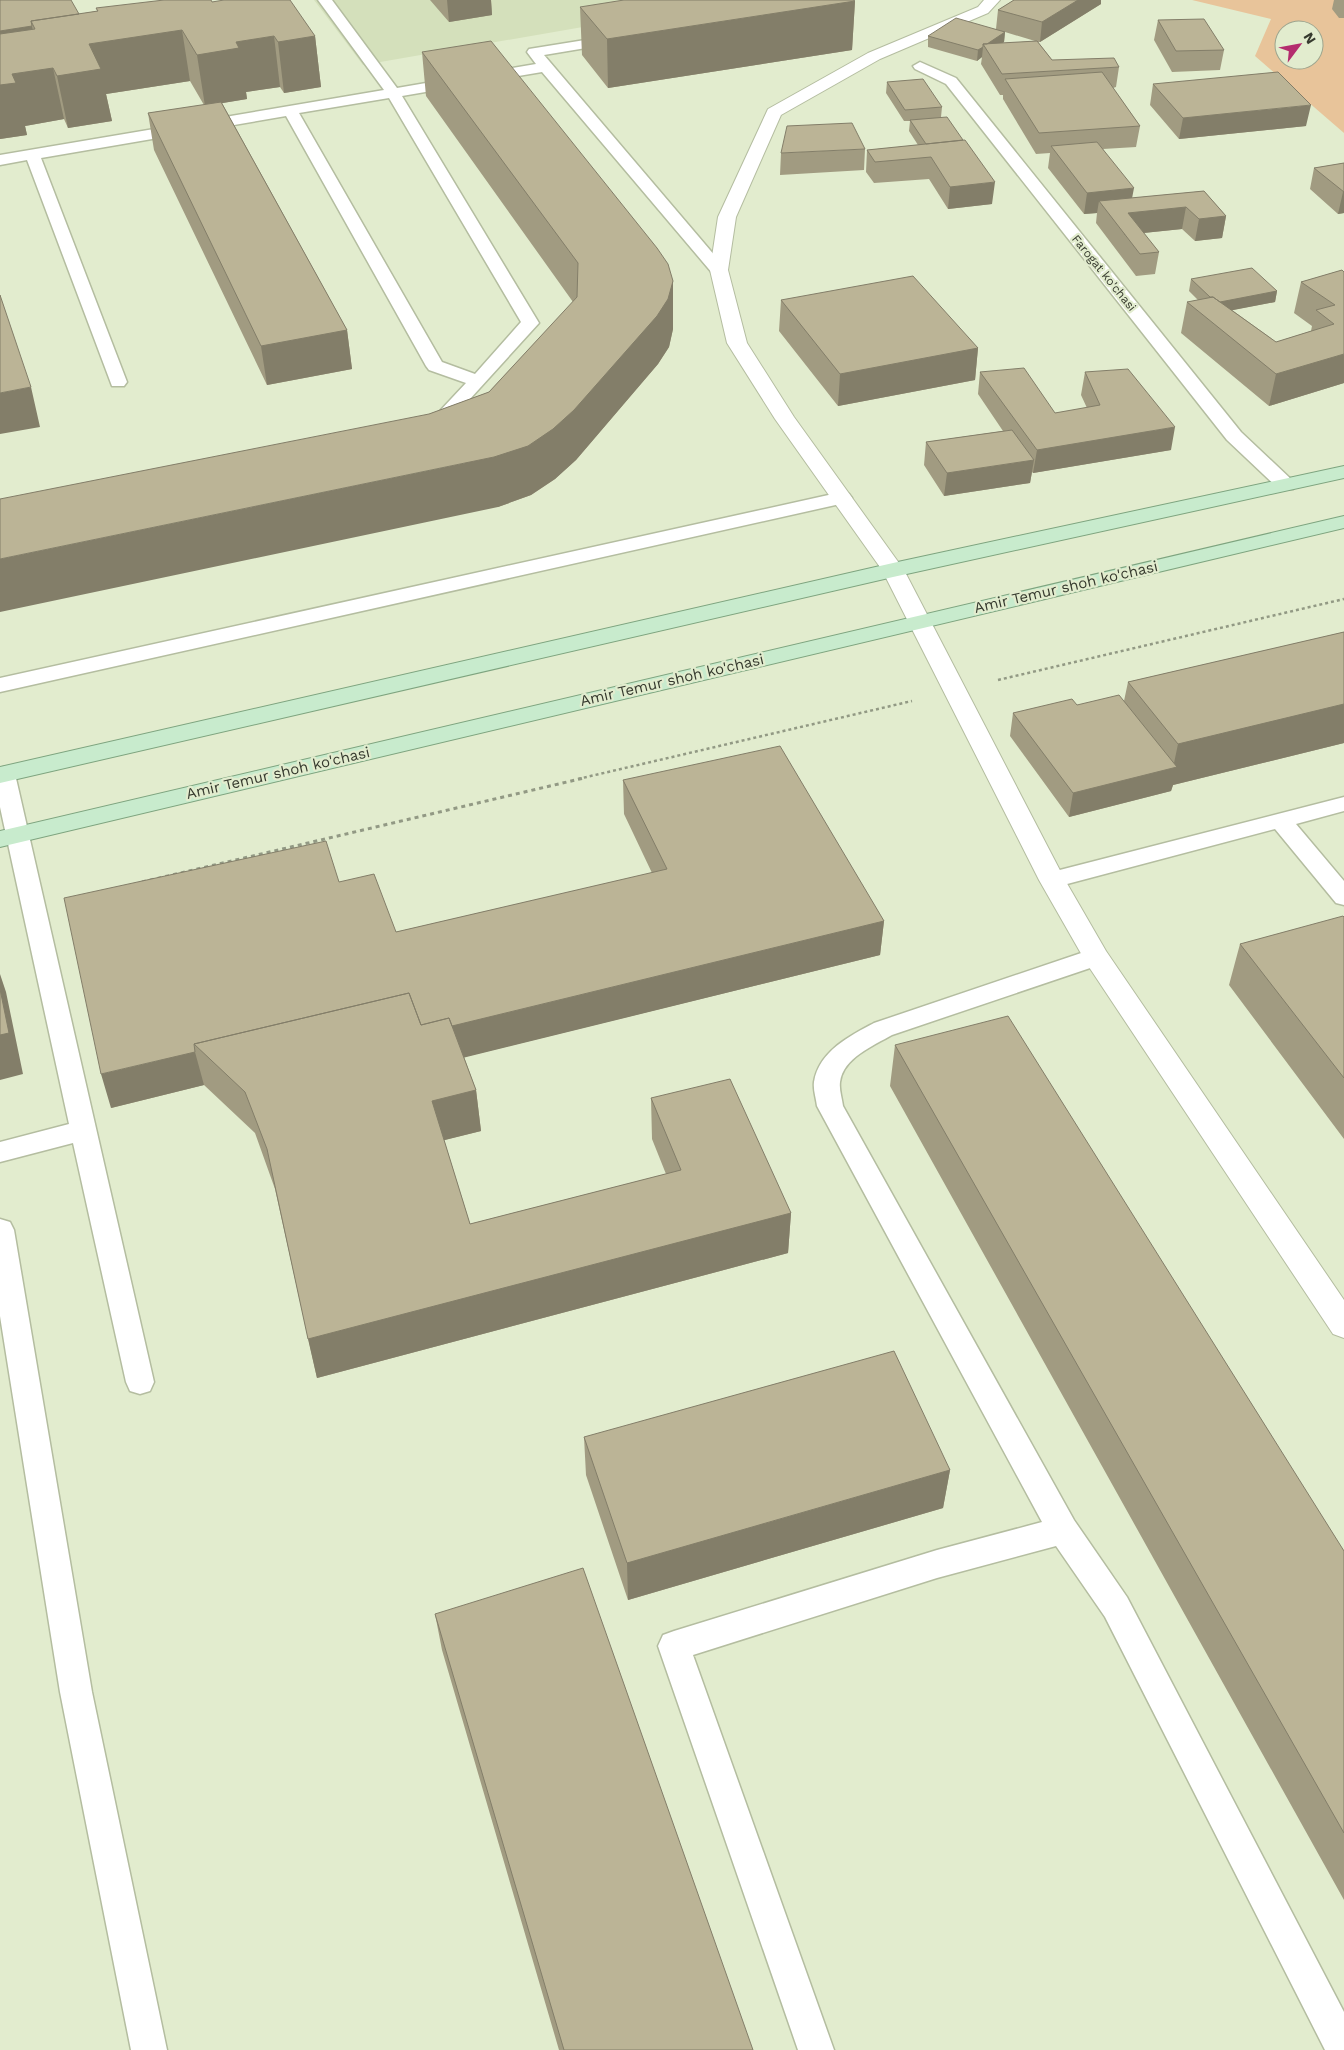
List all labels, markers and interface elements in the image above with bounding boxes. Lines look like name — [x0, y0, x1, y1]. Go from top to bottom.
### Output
north arrow — [1274, 20, 1324, 70]
text: N — [1300, 29, 1320, 47]
street label: Farogat ko'chasi — [1069, 232, 1139, 314]
street label: Amir Temur shoh ko'chasi — [972, 557, 1160, 617]
street label: Amir Temur shoh ko'chasi — [578, 650, 766, 710]
street label: Amir Temur shoh ko'chasi — [184, 743, 372, 803]

